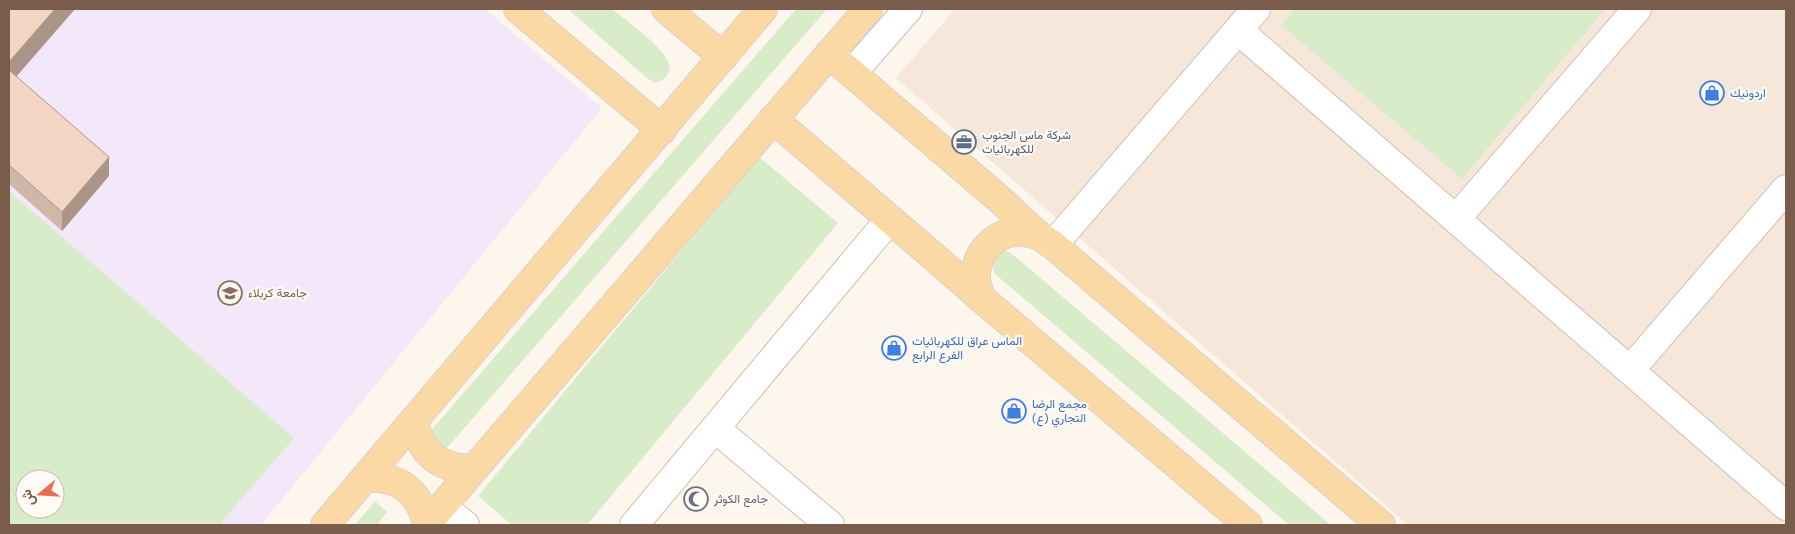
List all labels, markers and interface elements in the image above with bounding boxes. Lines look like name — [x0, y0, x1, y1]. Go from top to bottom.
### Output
shop icon: اردونيك — [1699, 80, 1725, 106]
place label: اردونيك — [1730, 85, 1766, 101]
place label: شركة ماس الجنوب للكهربائيات — [982, 127, 1071, 157]
office icon: شركة ماس الجنوب للكهربائيات — [951, 129, 977, 155]
school or university icon: جامعة كربلاء — [217, 280, 243, 306]
place label: جامعة كربلاء — [248, 285, 307, 301]
place label: الماس عراق للكهربائيات الفرع الرابع — [912, 333, 1022, 364]
shop icon: الماس عراق للكهربائيات الفرع الرابع — [881, 335, 907, 361]
place label: مجمع الرضا (ع) التجاري — [1032, 396, 1087, 428]
shop icon: مجمع الرضا (ع) التجاري — [1001, 398, 1027, 424]
north arrow — [15, 469, 65, 519]
mosque icon: جامع الكوثر — [683, 486, 709, 512]
text: ش — [16, 487, 39, 509]
place label: جامع الكوثر — [713, 491, 768, 508]

